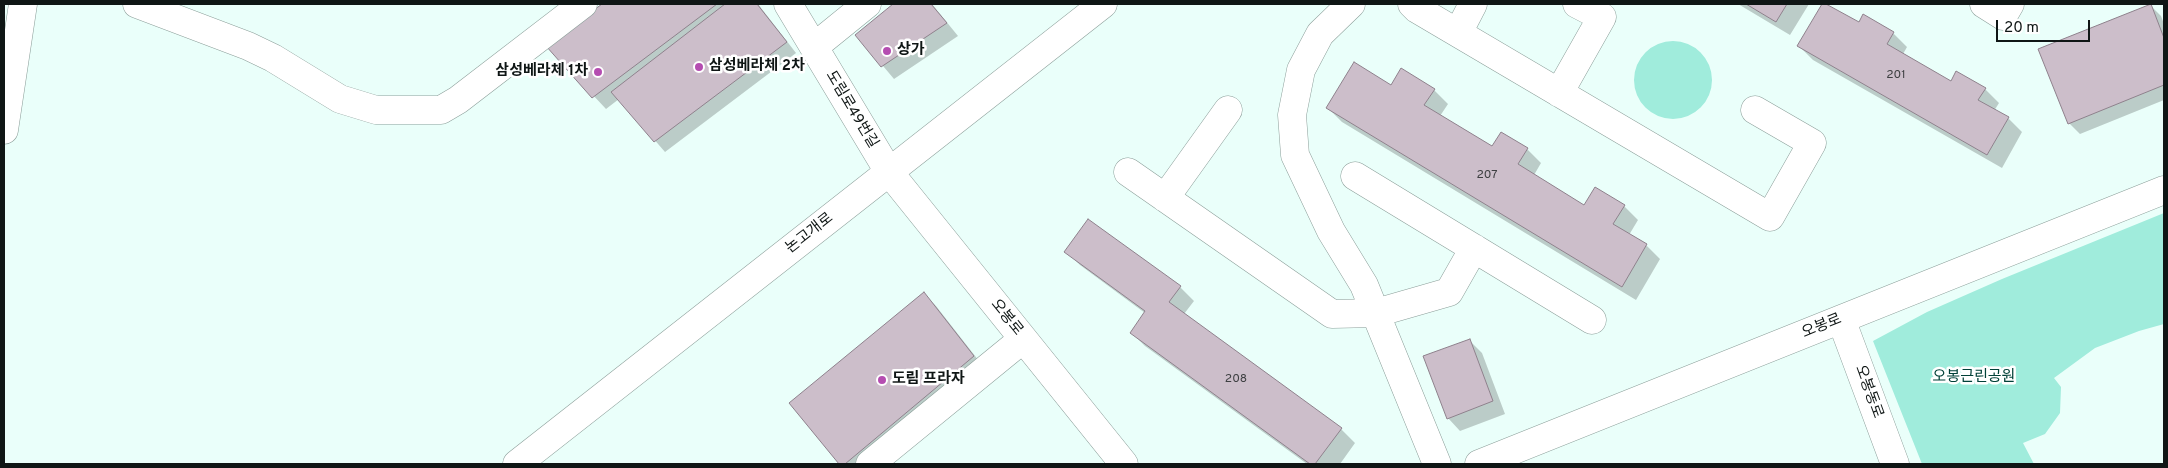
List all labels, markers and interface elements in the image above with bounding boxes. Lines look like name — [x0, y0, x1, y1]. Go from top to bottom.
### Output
scale bar — [1998, 10, 2092, 42]
text: 20 m — [2004, 19, 2039, 38]
place label: 상가 — [897, 42, 925, 60]
marker: 상가 — [881, 45, 893, 57]
place label: 삼성베라체 2차 — [709, 58, 805, 76]
marker: 삼성베라체 2차 — [693, 61, 705, 73]
place label: 삼성베라체 1차 — [495, 63, 588, 81]
marker: 삼성베라체 1차 — [592, 66, 604, 78]
street label: 도림로49번길 — [821, 68, 881, 152]
house number: 201 — [1886, 69, 1906, 83]
house number: 207 — [1477, 169, 1497, 183]
street label: 논고개로 — [783, 210, 837, 258]
street label: 오봉로 — [986, 296, 1026, 340]
street label: 오봉로 — [1799, 311, 1845, 343]
street label: 오봉동로 — [1850, 363, 1886, 421]
park label: 오봉근린공원 — [1933, 369, 2015, 387]
place label: 도림 프라자 — [892, 371, 965, 389]
house number: 208 — [1225, 373, 1247, 387]
marker: 도림 프라자 — [876, 374, 888, 386]

